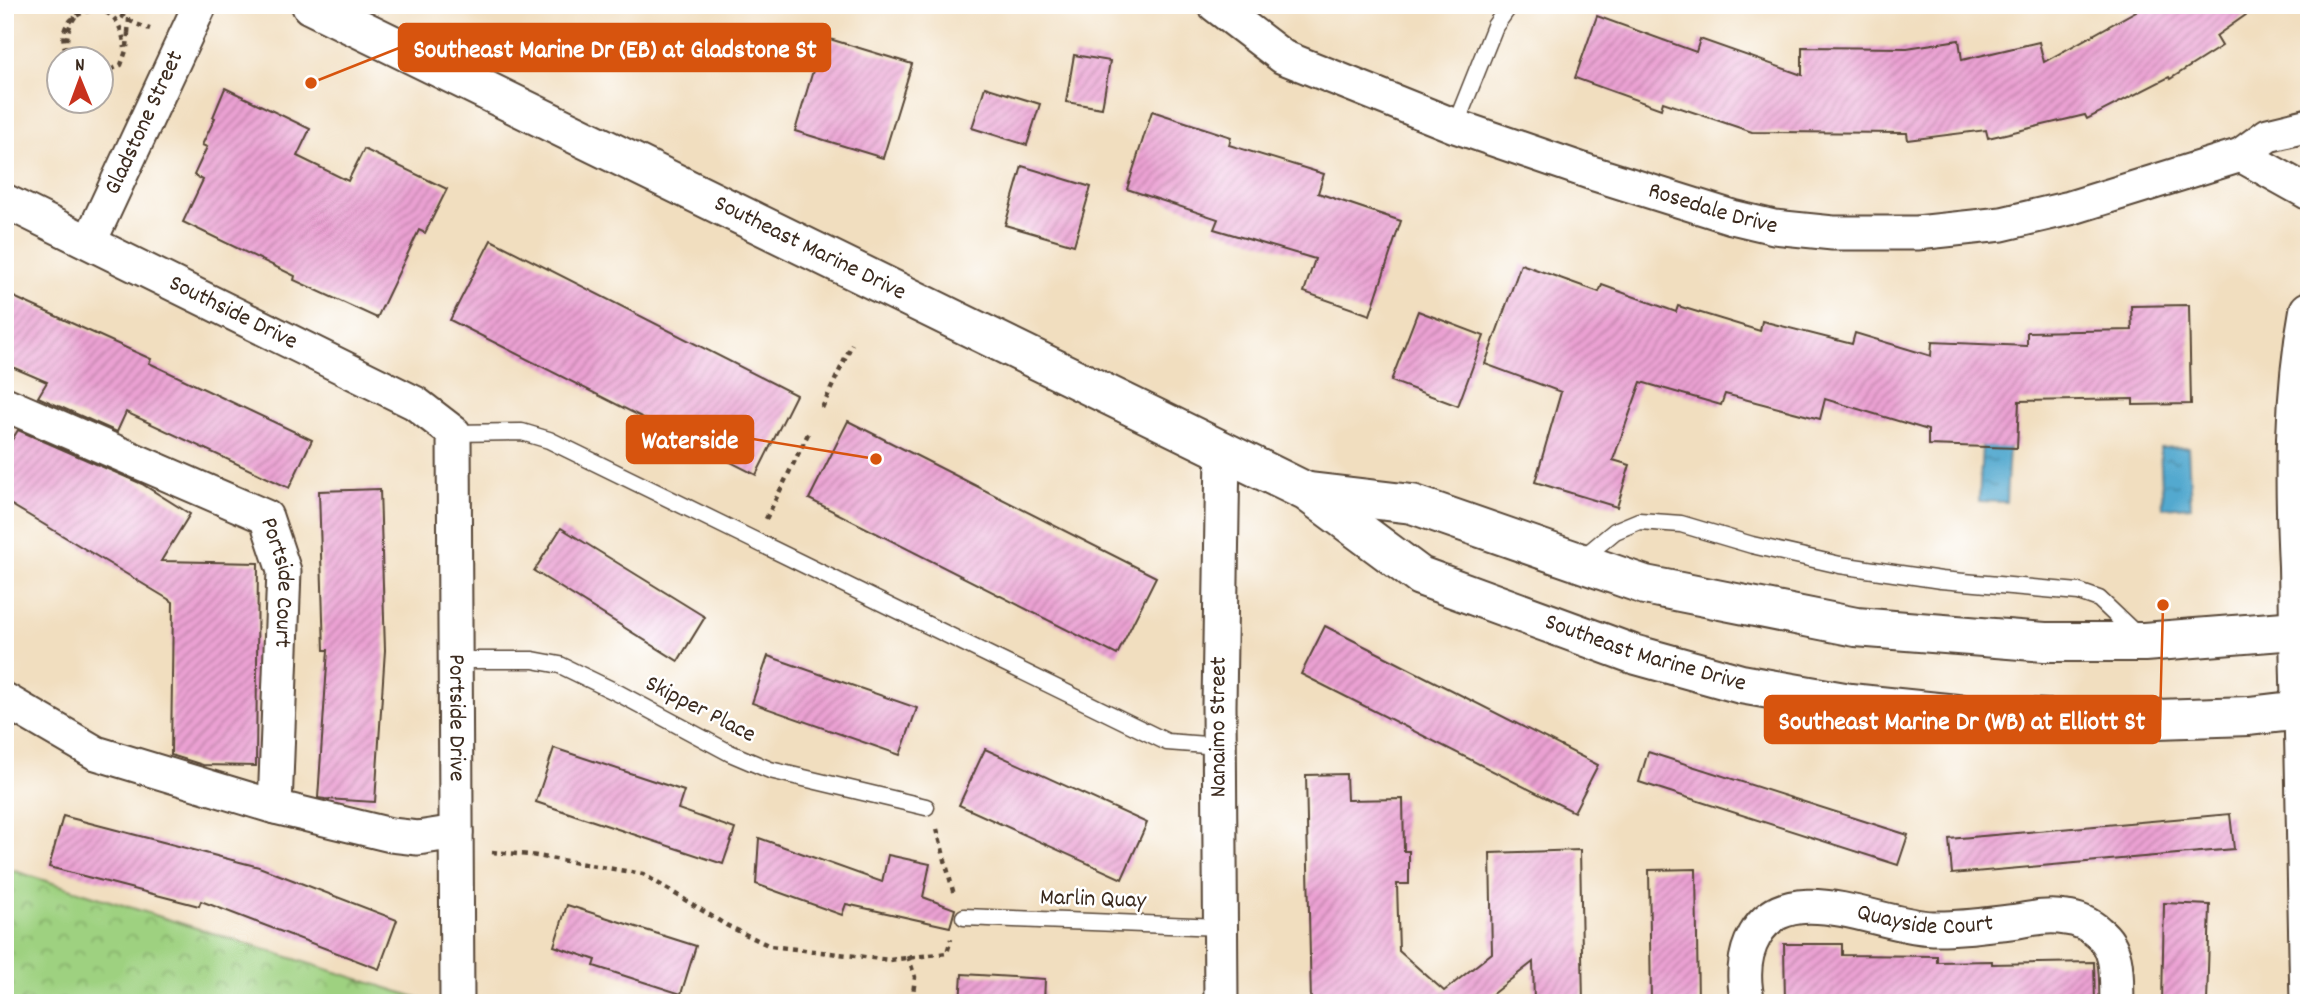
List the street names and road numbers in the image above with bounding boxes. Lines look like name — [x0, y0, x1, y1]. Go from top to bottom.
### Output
street label: Gladstone Street — [97, 45, 193, 201]
street label: Rosedale Drive — [1644, 175, 1781, 244]
street label: Southeast Marine Drive — [708, 187, 911, 310]
street label: Southside Drive — [163, 267, 303, 359]
street label: Portside Court — [250, 513, 301, 648]
street label: Southeast Marine Drive — [1540, 606, 1750, 702]
street label: Portside Drive — [438, 654, 473, 782]
street label: Nanaimo Street — [1202, 656, 1237, 798]
street label: Skipper Place — [639, 668, 761, 752]
street label: Marlin Quay — [1039, 881, 1148, 919]
street label: Quayside Court — [1853, 896, 1995, 945]

